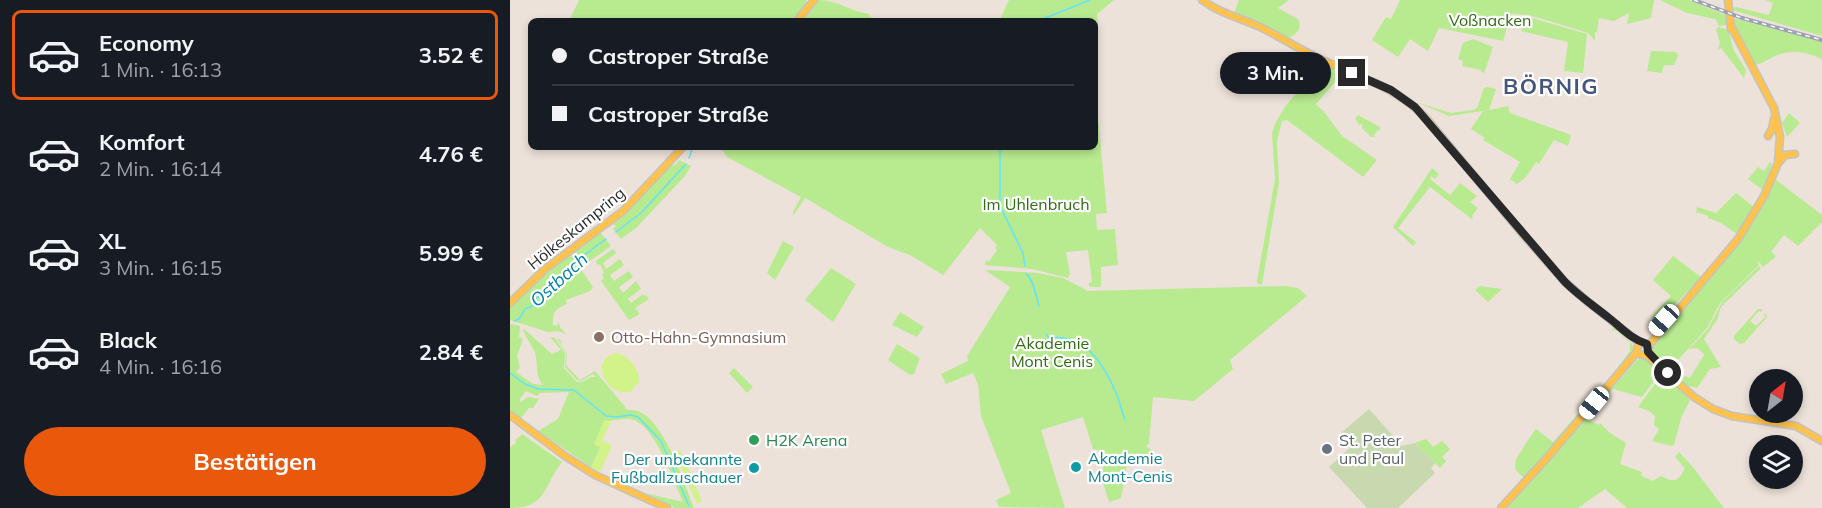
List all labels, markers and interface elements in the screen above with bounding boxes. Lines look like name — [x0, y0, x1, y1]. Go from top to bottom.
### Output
park label: Voßnacken — [1449, 10, 1531, 30]
icon: car — [27, 28, 81, 82]
text: Economy — [99, 29, 194, 57]
text: 3.52 € — [419, 41, 483, 69]
text: Castroper Straße — [588, 42, 769, 70]
callout: 3 Min. — [1220, 52, 1331, 94]
text: 1 Min. · 16:13 — [99, 57, 222, 82]
route end — [1338, 59, 1365, 86]
text: 3 Min. — [1247, 60, 1304, 85]
district label: BÖRNIG — [1503, 72, 1599, 100]
text: Castroper Straße — [588, 100, 769, 128]
icon: car — [27, 127, 81, 181]
text: Komfort — [99, 128, 185, 156]
text: 4.76 € — [419, 140, 483, 168]
text: 2 Min. · 16:14 — [99, 156, 222, 181]
street label: Hölkeskampring — [523, 182, 629, 274]
park label: Im Uhlenbruch — [982, 194, 1090, 214]
icon: car — [27, 226, 81, 280]
text: XL — [99, 227, 126, 255]
text: 5.99 € — [419, 239, 483, 267]
water label: Ostbach — [525, 248, 592, 312]
text: 3 Min. · 16:15 — [99, 255, 222, 280]
car — [1645, 301, 1683, 339]
icon: car — [27, 325, 81, 379]
text: Black — [99, 326, 157, 354]
place label: Otto-Hahn-Gymnasium — [611, 327, 786, 347]
marker: Otto-Hahn-Gymnasium — [592, 330, 606, 344]
park label: Akademie Mont Cenis — [1011, 333, 1093, 371]
text: 2.84 € — [419, 338, 483, 366]
text: 4 Min. · 16:16 — [99, 354, 222, 379]
route start — [1654, 359, 1681, 386]
north arrow — [1749, 369, 1803, 423]
map controls — [1749, 369, 1803, 489]
car — [1576, 383, 1612, 423]
button: Bestätigen — [24, 427, 486, 496]
place label: H2K Arena — [766, 430, 847, 450]
place label: St. Peter und Paul — [1339, 430, 1404, 468]
marker: H2K Arena — [747, 433, 761, 447]
button: layers — [1749, 435, 1803, 489]
marker: St. Peter und Paul — [1320, 442, 1334, 456]
place label: Akademie Mont-Cenis — [1088, 448, 1173, 486]
place label: Der unbekannte Fußballzuschauer — [611, 449, 742, 487]
marker: Akademie Mont-Cenis — [1069, 460, 1083, 474]
marker: Der unbekannte Fußballzuschauer — [747, 461, 761, 475]

